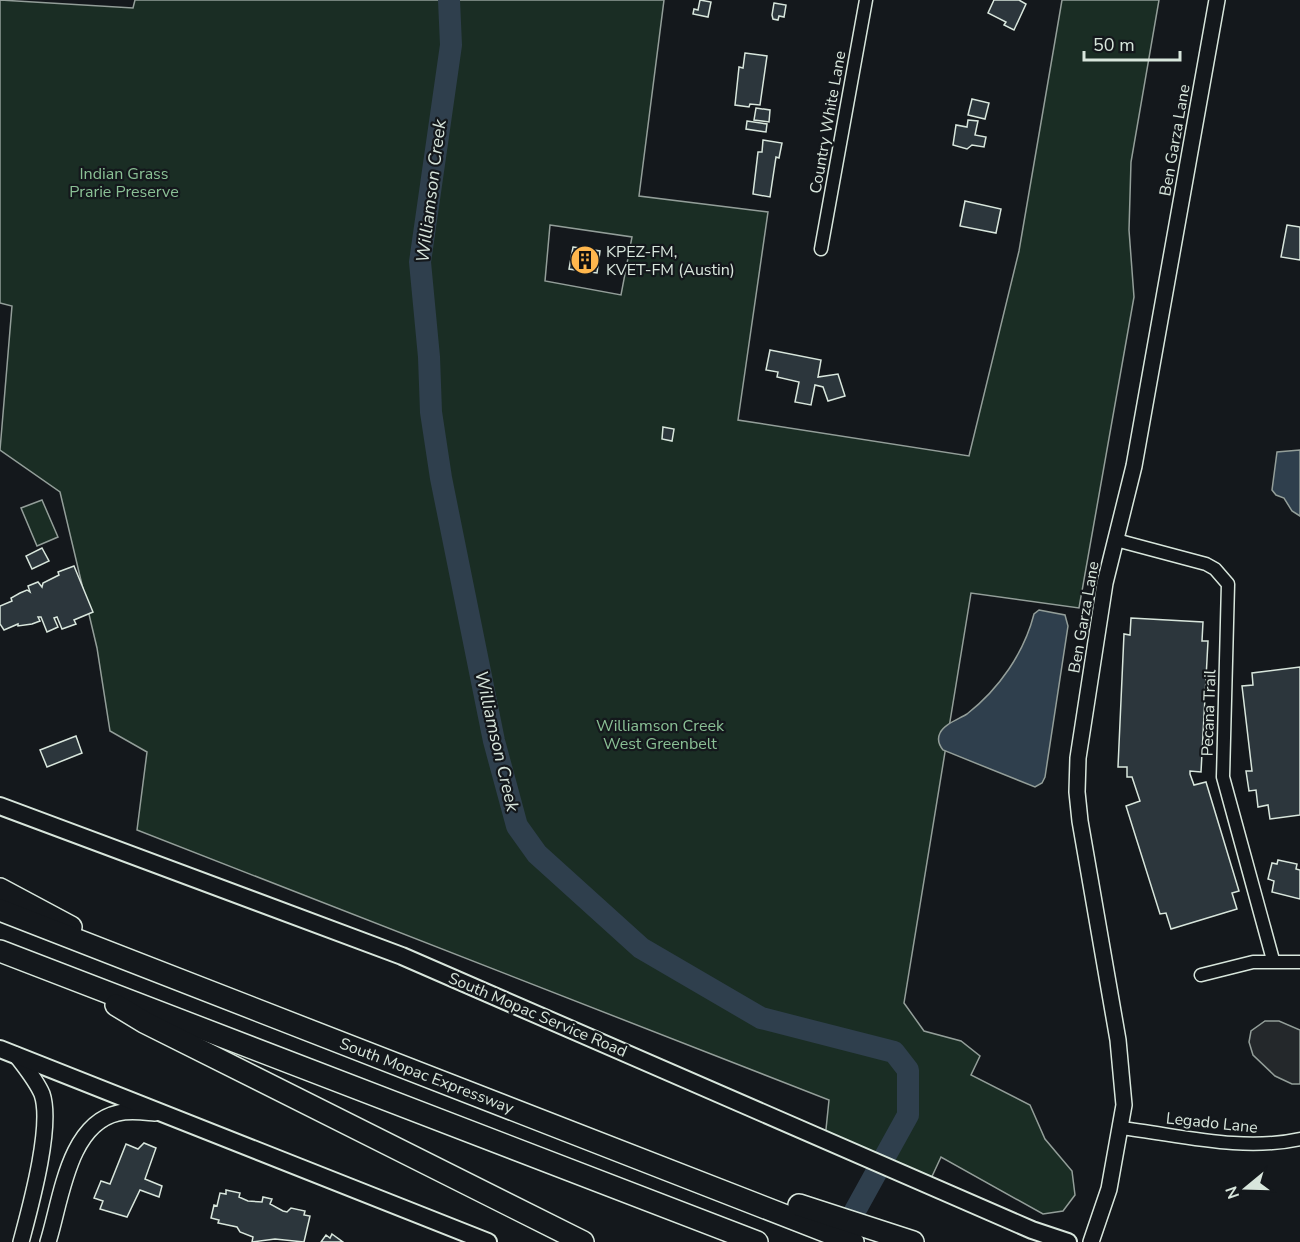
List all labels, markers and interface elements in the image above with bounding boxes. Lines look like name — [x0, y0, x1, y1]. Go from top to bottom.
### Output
scale bar — [1084, 24, 1180, 62]
text: 50 m — [1093, 33, 1135, 57]
street label: Country White Lane — [805, 49, 851, 195]
street label: Ben Garza Lane — [1154, 83, 1196, 198]
water label: Williamson Creek — [410, 117, 452, 264]
park label: Indian Grass Prarie Preserve — [69, 163, 179, 203]
place label: KPEZ-FM, KVET-FM (Austin) — [606, 241, 735, 281]
building icon: KPEZ-FM, KVET-FM (Austin) — [569, 244, 601, 276]
street label: Ben Garza Lane — [1063, 560, 1105, 675]
water label: Williamson Creek — [469, 668, 525, 815]
street label: Pecana Trail — [1196, 669, 1222, 757]
park label: Williamson Creek West Greenbelt — [596, 715, 725, 755]
street label: South Mopac Service Road — [445, 967, 630, 1063]
street label: South Mopac Expressway — [336, 1033, 518, 1120]
street label: Legado Lane — [1165, 1107, 1259, 1139]
north arrow — [1216, 1158, 1276, 1218]
text: N — [1220, 1183, 1245, 1202]

